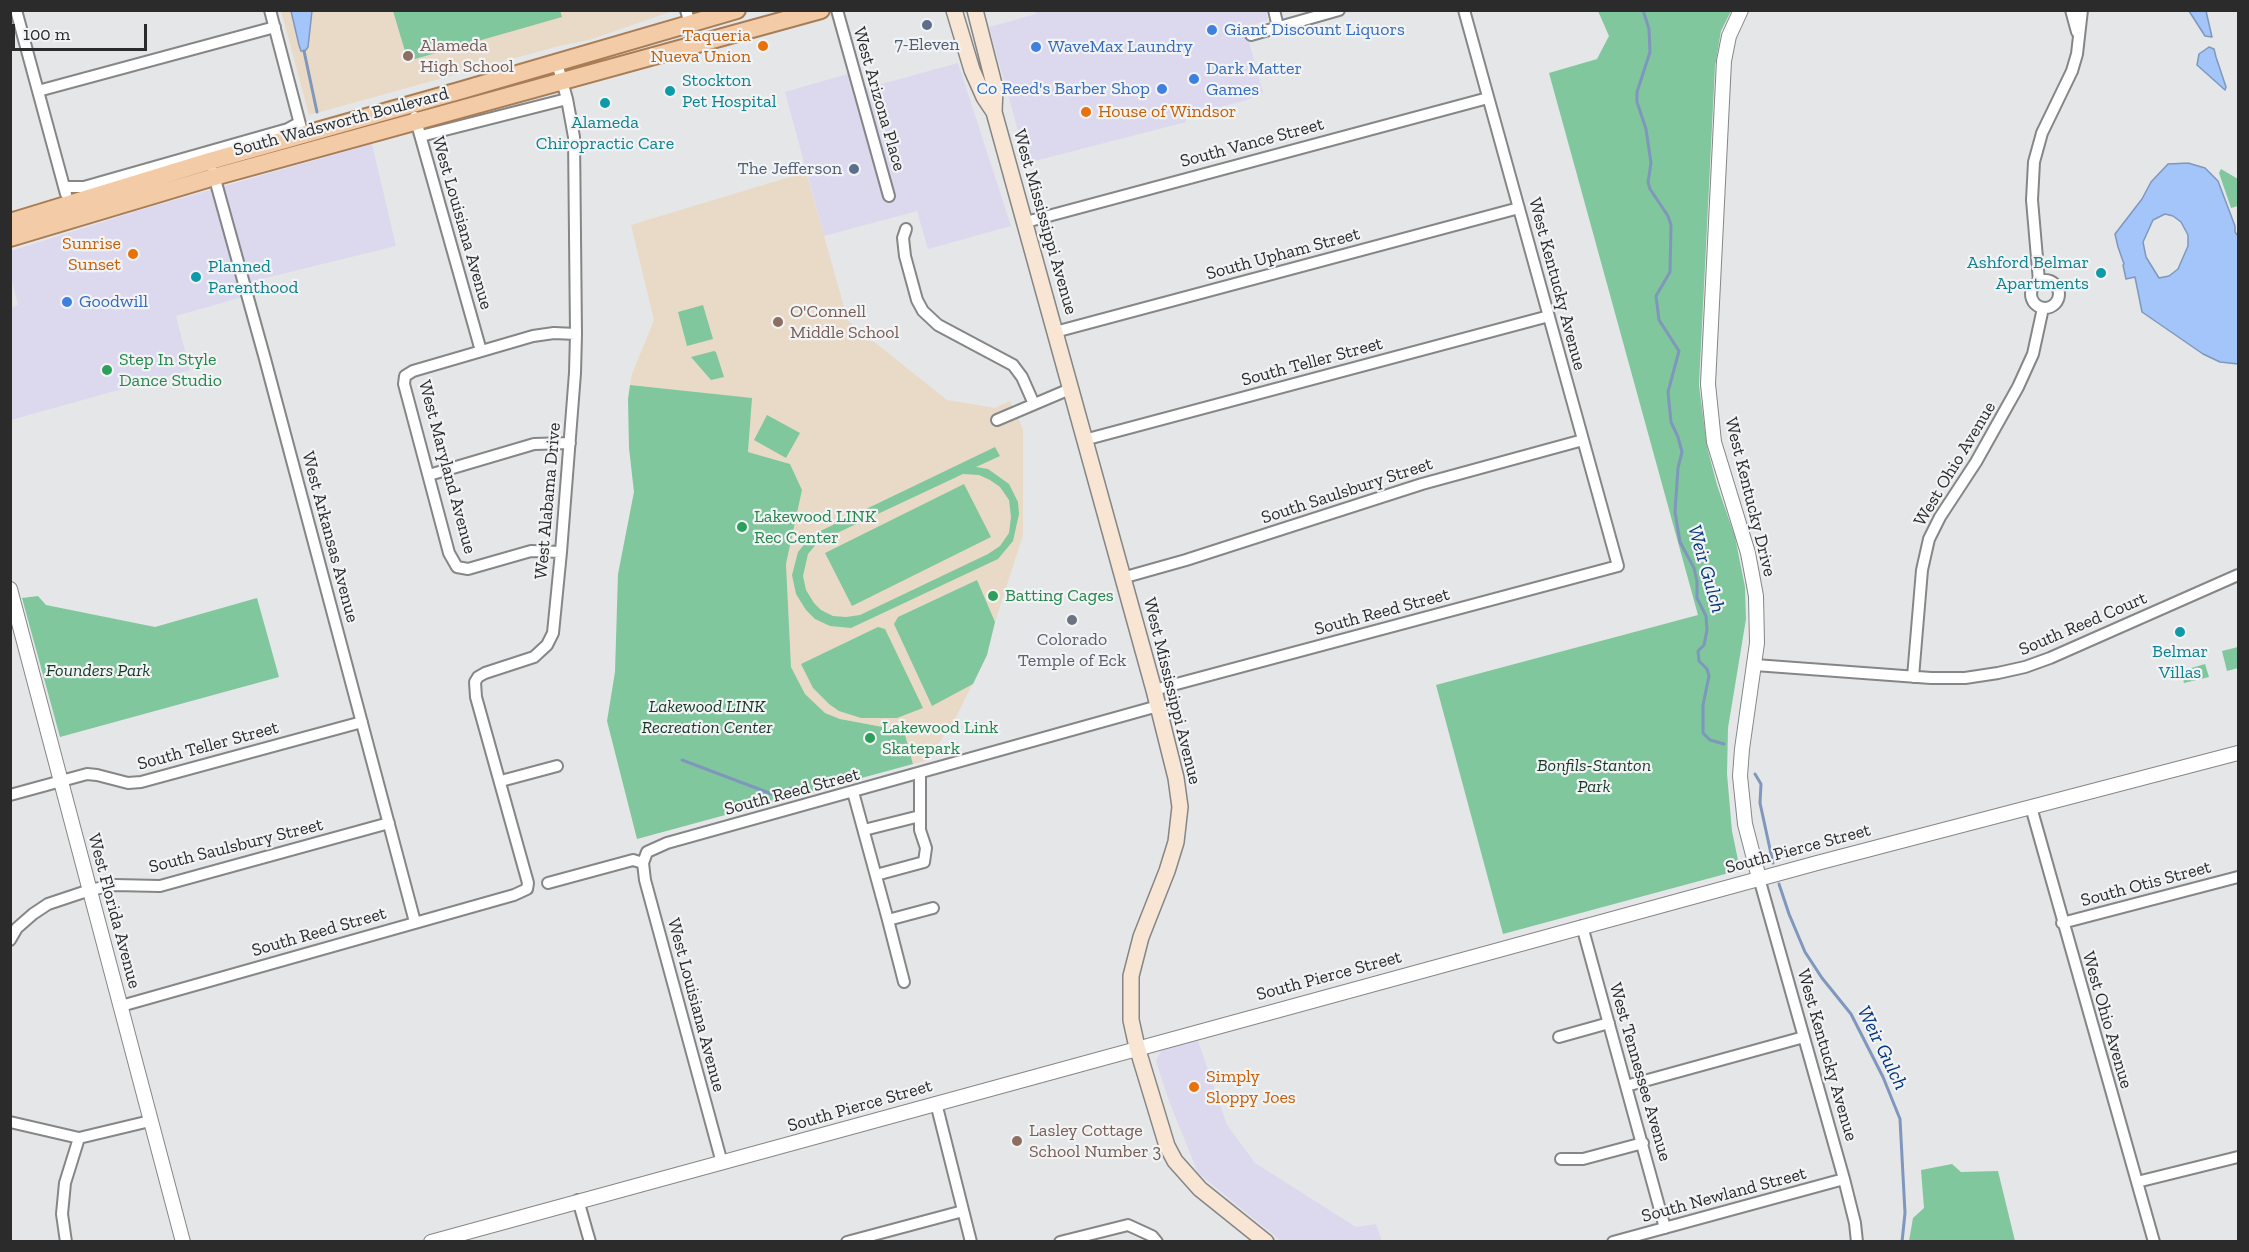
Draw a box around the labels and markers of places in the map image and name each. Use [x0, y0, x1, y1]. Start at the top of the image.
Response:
marker: 7-Eleven [920, 18, 934, 32]
place label: Giant Discount Liquors [1224, 19, 1405, 41]
marker: Giant Discount Liquors [1205, 23, 1219, 37]
place label: Taqueria Nueva Union [651, 25, 751, 68]
place label: 7-Eleven [894, 34, 960, 56]
place label: Alameda High School [420, 35, 514, 78]
place label: WaveMax Laundry [1048, 36, 1193, 58]
marker: Taqueria Nueva Union [756, 39, 770, 53]
marker: WaveMax Laundry [1029, 40, 1043, 54]
marker: Alameda High School [401, 49, 415, 63]
place label: Dark Matter Games [1206, 58, 1302, 100]
place label: Stockton Pet Hospital [682, 70, 777, 112]
marker: Dark Matter Games [1187, 72, 1201, 86]
place label: Co Reed's Barber Shop [976, 78, 1150, 100]
marker: Co Reed's Barber Shop [1155, 82, 1169, 96]
marker: Stockton Pet Hospital [663, 84, 677, 98]
marker: Alameda Chiropractic Care [598, 96, 612, 110]
place label: House of Windsor [1098, 101, 1236, 123]
marker: House of Windsor [1079, 105, 1093, 119]
place label: Alameda Chiropractic Care [536, 112, 674, 154]
place label: The Jefferson [738, 158, 842, 180]
marker: The Jefferson [847, 162, 861, 176]
place label: Sunrise Sunset [62, 233, 121, 276]
marker: Sunrise Sunset [126, 247, 140, 261]
place label: Ashford Belmar Apartments [1967, 252, 2089, 294]
place label: Planned Parenthood [208, 256, 298, 298]
marker: Ashford Belmar Apartments [2094, 266, 2108, 280]
marker: Planned Parenthood [189, 270, 203, 284]
place label: Goodwill [79, 291, 148, 313]
marker: Goodwill [60, 295, 74, 309]
place label: O'Connell Middle School [790, 301, 899, 344]
marker: O'Connell Middle School [771, 315, 785, 329]
place label: Step In Style Dance Studio [119, 349, 222, 392]
marker: Step In Style Dance Studio [100, 363, 114, 377]
place label: Lakewood LINK Rec Center [754, 506, 876, 548]
marker: Lakewood LINK Rec Center [735, 520, 749, 534]
place label: Batting Cages [1005, 585, 1114, 607]
marker: Batting Cages [986, 589, 1000, 603]
marker: Colorado Temple of Eck [1065, 613, 1079, 627]
marker: Belmar Villas [2173, 625, 2187, 639]
place label: Colorado Temple of Eck [1018, 629, 1126, 672]
place label: Belmar Villas [2152, 641, 2208, 684]
place label: Lakewood Link Skatepark [882, 717, 998, 760]
marker: Lakewood Link Skatepark [863, 731, 877, 745]
place label: Simply Sloppy Joes [1206, 1066, 1296, 1108]
marker: Simply Sloppy Joes [1187, 1080, 1201, 1094]
place label: Lasley Cottage School Number 3 [1029, 1120, 1161, 1162]
marker: Lasley Cottage School Number 3 [1010, 1134, 1024, 1148]

